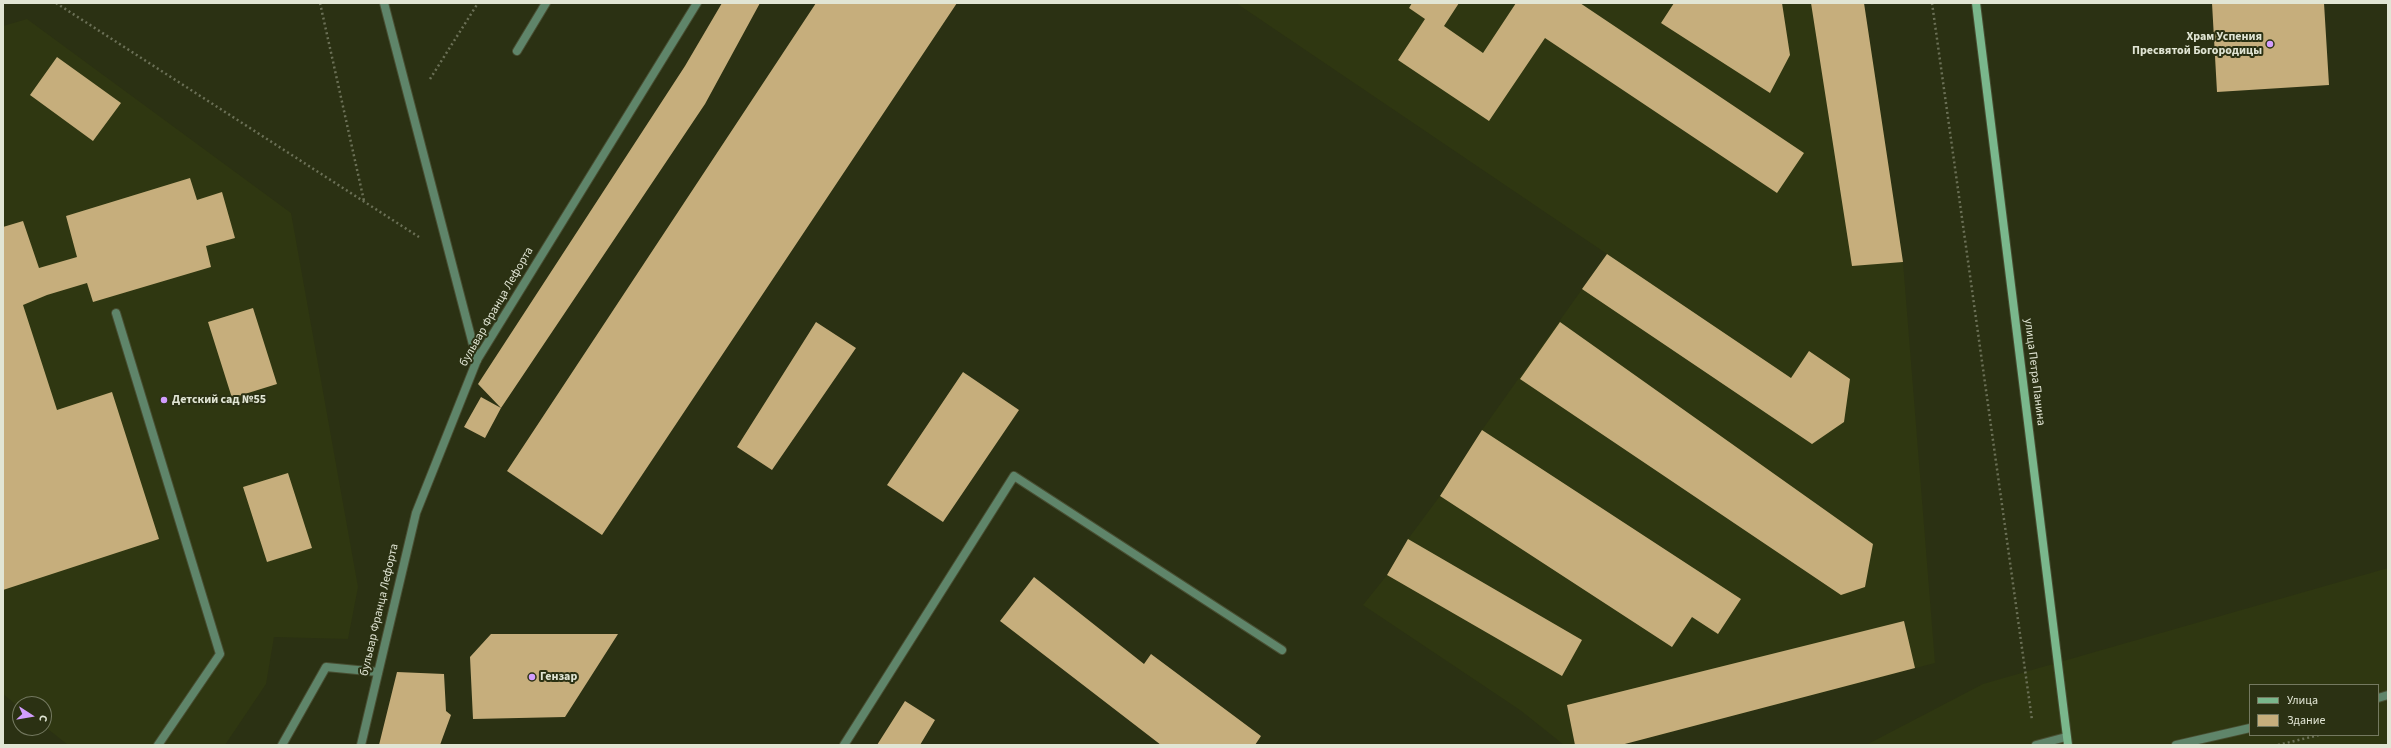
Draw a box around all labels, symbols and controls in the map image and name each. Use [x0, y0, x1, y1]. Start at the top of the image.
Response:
place label: Храм Успения Пресвятой Богородицы [2132, 30, 2262, 58]
marker: Храм Успения Пресвятой Богородицы [2265, 39, 2275, 49]
street label: бульвар Франца Лефорта [457, 245, 537, 369]
street label: улица Петра Панина [2020, 318, 2048, 426]
place label: Детский сад №55 [172, 393, 266, 407]
marker: Детский сад №55 [159, 395, 169, 405]
street label: бульвар Франца Лефорта [358, 542, 402, 678]
place label: Гензар [540, 670, 577, 684]
marker: Гензар [527, 672, 537, 682]
legend [2249, 684, 2379, 736]
text: Улица [2287, 692, 2318, 709]
north arrow [12, 696, 52, 736]
text: Здание [2287, 712, 2326, 729]
text: С [35, 714, 51, 723]

